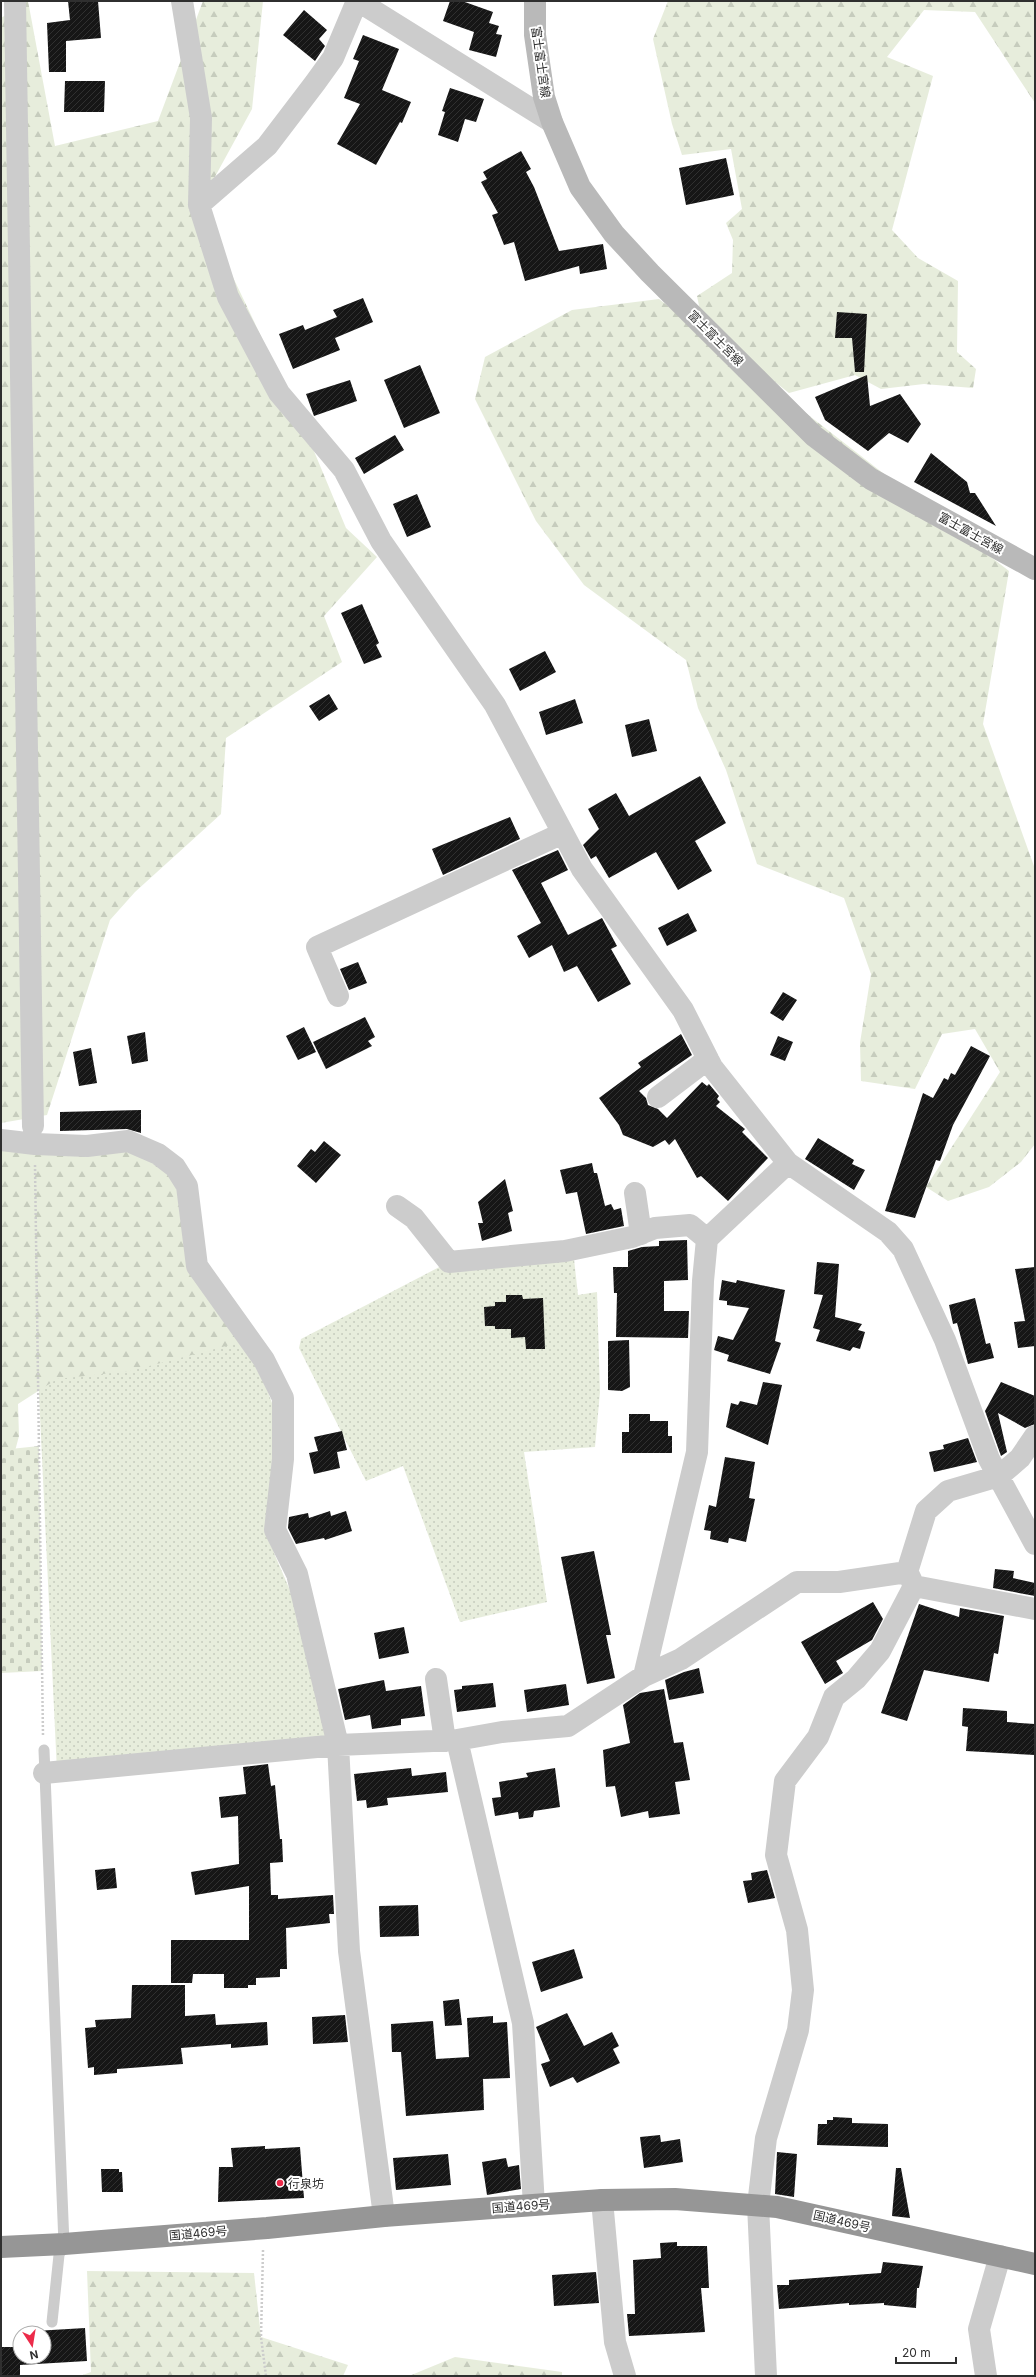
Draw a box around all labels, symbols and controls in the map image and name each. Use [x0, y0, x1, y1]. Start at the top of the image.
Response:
street label: 富士富士宮線 [529, 25, 553, 99]
street label: 富士富士宮線 [685, 307, 747, 369]
street label: 富士富士宮線 [936, 509, 1006, 557]
place label: 行泉坊 [288, 2176, 324, 2191]
marker: 行泉坊 [275, 2178, 285, 2188]
street label: 国道469号 [491, 2196, 551, 2216]
street label: 国道469号 [812, 2207, 872, 2235]
street label: 国道469号 [168, 2223, 228, 2243]
north arrow [12, 2325, 52, 2365]
scale bar [896, 2339, 956, 2365]
text: 20 m [902, 2345, 931, 2360]
text: N [29, 2347, 40, 2363]

